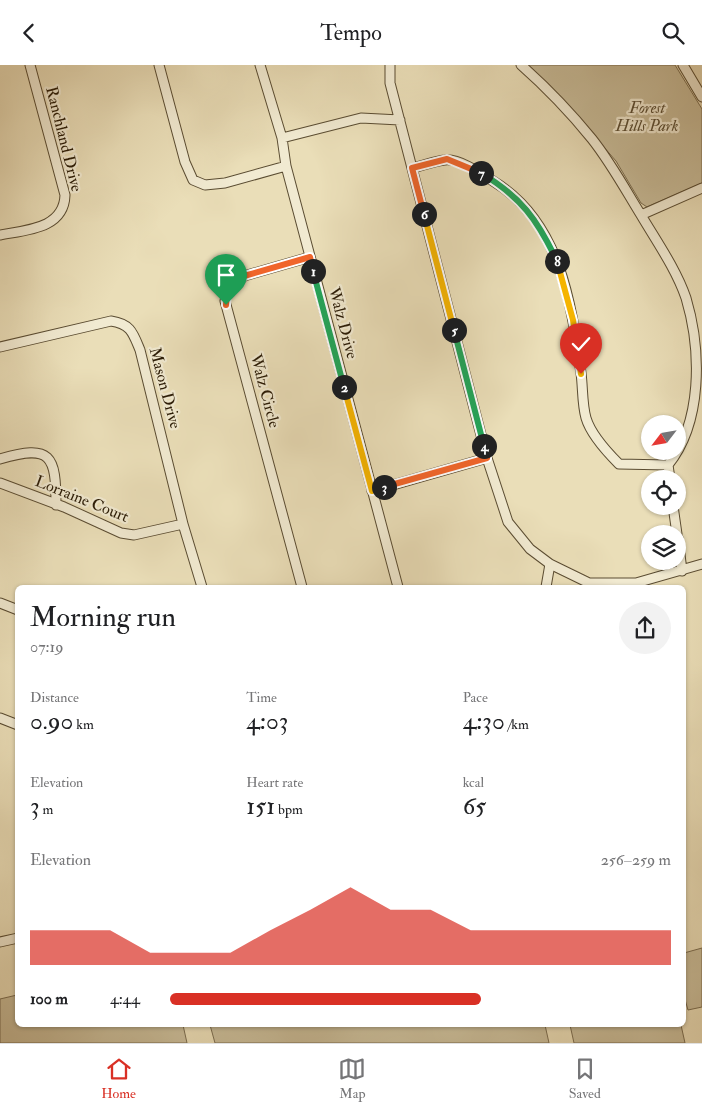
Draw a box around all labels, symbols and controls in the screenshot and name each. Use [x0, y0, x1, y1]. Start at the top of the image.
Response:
icon: back [15, 19, 43, 47]
text: Tempo [320, 19, 382, 47]
icon: search [659, 19, 687, 47]
street label: Ranchland Drive [41, 84, 87, 194]
park label: Forest Hills Park [615, 98, 679, 136]
pin: 7 [468, 161, 494, 185]
text: 7 [478, 165, 485, 182]
pin: 6 [412, 201, 436, 227]
text: 6 [421, 206, 428, 223]
pin: 8 [544, 249, 570, 273]
text: 8 [554, 253, 561, 270]
pin [205, 254, 247, 305]
pin: 1 [300, 259, 326, 283]
icon: arrive [212, 261, 240, 289]
text: 1 [311, 263, 316, 280]
street label: Walz Drive [324, 284, 362, 361]
pin: 5 [442, 317, 466, 343]
text: 5 [451, 322, 458, 339]
pin [560, 323, 602, 374]
icon: check [567, 330, 595, 358]
street label: Mason Drive [145, 345, 186, 431]
street label: Walz Circle [245, 351, 285, 430]
pin: 2 [332, 375, 356, 399]
text: 2 [341, 379, 348, 396]
north arrow [641, 415, 686, 460]
map controls [641, 415, 686, 570]
pin: 4 [472, 433, 496, 459]
text: 4 [481, 438, 488, 455]
button: locate [641, 470, 686, 515]
street label: Lorraine Court [32, 471, 132, 527]
pin: 3 [372, 475, 396, 499]
text: 3 [382, 479, 387, 496]
button: layers [641, 525, 686, 570]
text: Morning run [30, 600, 176, 635]
button: share [619, 602, 671, 654]
text: 07:19 [30, 637, 63, 657]
text: Distance [30, 689, 79, 706]
text: Time [246, 689, 277, 706]
text: Pace [463, 689, 488, 706]
text: 0.90 [30, 706, 73, 737]
text: 4:03 [246, 706, 288, 737]
text: 4:30 [463, 706, 505, 737]
text: km [73, 716, 94, 733]
text: /km [505, 716, 529, 733]
text: Elevation [30, 774, 83, 791]
text: Heart rate [246, 774, 303, 791]
text: kcal [463, 774, 484, 791]
text: 3 [30, 791, 40, 822]
text: 151 [246, 791, 275, 822]
text: 65 [463, 791, 486, 822]
text: m [40, 801, 53, 818]
text: bpm [275, 801, 303, 818]
text: Elevation [30, 850, 91, 870]
text: 256–259 m [601, 850, 671, 870]
text: 100 m [30, 989, 68, 1009]
text: 4:44 [110, 989, 140, 1009]
tab: Home [101, 1055, 136, 1102]
tab: Map [338, 1055, 366, 1102]
tab: Saved [569, 1055, 601, 1102]

